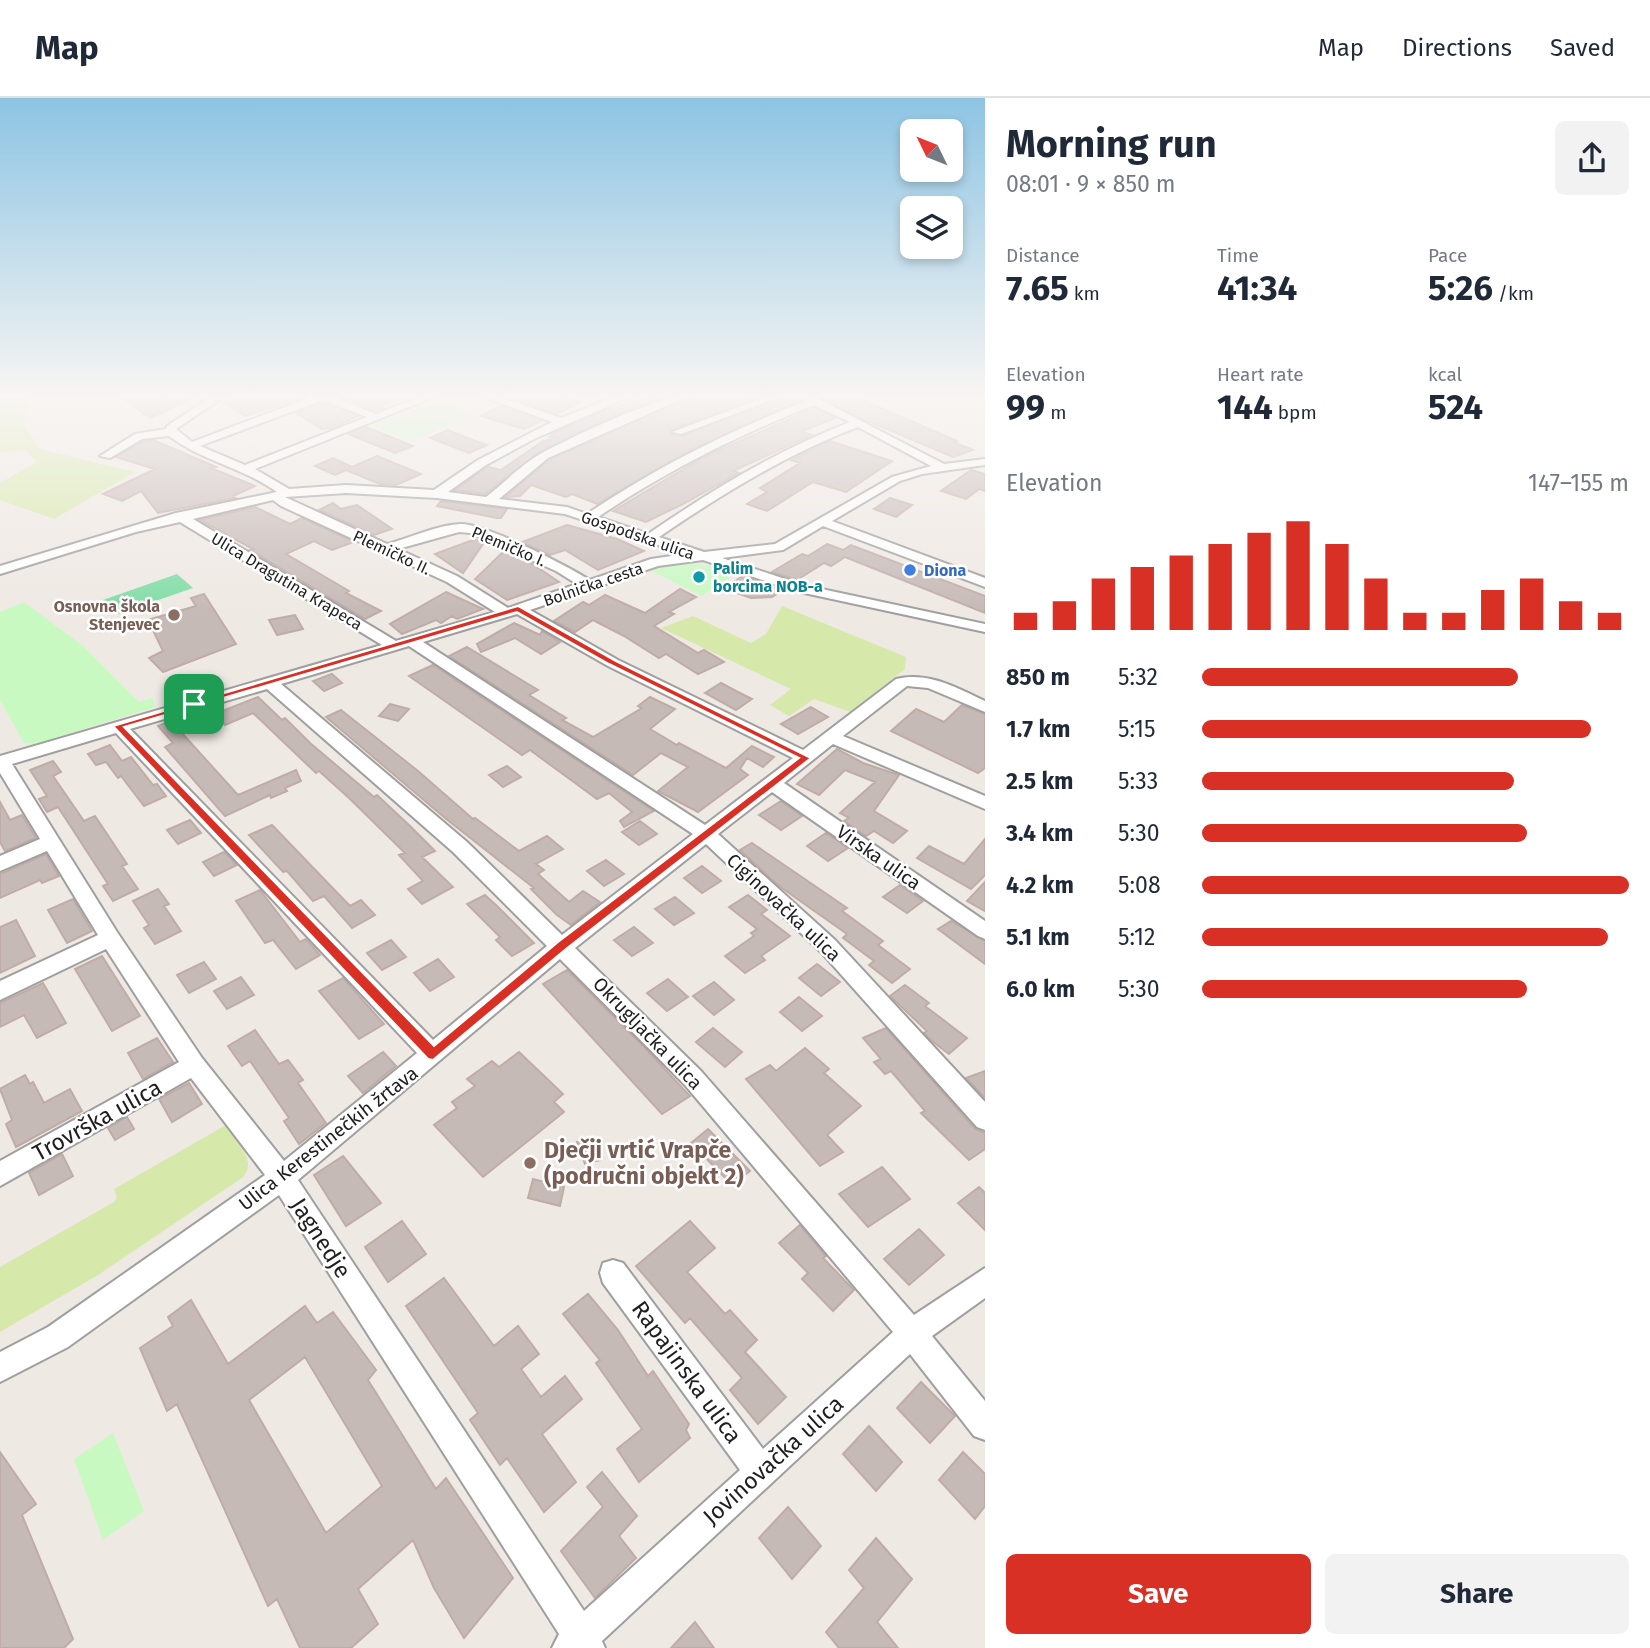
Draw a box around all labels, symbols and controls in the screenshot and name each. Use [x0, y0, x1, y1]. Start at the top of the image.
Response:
text: Map [35, 28, 99, 68]
text: Map [1318, 34, 1364, 62]
text: Directions [1402, 34, 1512, 62]
text: Saved [1550, 34, 1615, 62]
north arrow [900, 119, 962, 182]
map controls [900, 119, 963, 259]
text: Morning run [1006, 121, 1217, 167]
button: share [1555, 121, 1629, 195]
text: 08:01 · 9 × 850 m [1006, 170, 1176, 198]
button: layers [900, 196, 963, 259]
text: Distance [1006, 244, 1080, 267]
text: Time [1217, 244, 1259, 267]
text: Pace [1428, 244, 1467, 267]
text: 7.65 [1006, 267, 1069, 309]
text: 41:34 [1217, 267, 1297, 309]
text: 5:26 [1428, 267, 1493, 309]
text: km [1069, 282, 1100, 305]
text: /km [1493, 282, 1534, 305]
text: Elevation [1006, 363, 1086, 386]
text: Heart rate [1217, 363, 1304, 386]
text: kcal [1428, 363, 1462, 386]
text: 99 [1006, 386, 1045, 428]
text: 144 [1217, 386, 1273, 428]
text: 524 [1428, 386, 1483, 428]
text: m [1045, 401, 1067, 424]
text: bpm [1273, 401, 1317, 424]
text: Elevation [1006, 469, 1102, 497]
text: 147–155 m [1528, 469, 1629, 497]
street label: Gospodska ulica [579, 507, 697, 564]
street label: Plemičko I. [469, 522, 549, 571]
street label: Plemičko II. [350, 526, 434, 579]
street label: Ulica Dragutina Krapeca [208, 529, 366, 634]
street label: Bolnička cesta [541, 559, 645, 610]
place label: Palim borcima NOB-a [713, 559, 823, 596]
place label: Diona [924, 561, 967, 580]
marker: Diona [902, 562, 918, 578]
marker: Palim borcima NOB-a [691, 569, 707, 585]
place label: Osnovna škola Stenjevec [54, 597, 160, 634]
marker: Osnovna škola Stenjevec [166, 607, 182, 623]
text: 850 m [1006, 663, 1070, 691]
text: 5:32 [1118, 663, 1158, 691]
pin [164, 674, 224, 734]
icon: arrive [175, 685, 213, 723]
text: 1.7 km [1006, 715, 1071, 743]
text: 5:15 [1118, 715, 1156, 743]
text: 2.5 km [1006, 767, 1074, 795]
text: 5:33 [1118, 767, 1158, 795]
text: 3.4 km [1006, 819, 1074, 847]
text: 5:30 [1118, 819, 1160, 847]
street label: Virska ulica [832, 820, 925, 895]
street label: Ciginovačka ulica [722, 849, 846, 966]
text: 4.2 km [1006, 871, 1074, 899]
text: 5:08 [1118, 871, 1161, 899]
text: 5.1 km [1006, 923, 1070, 951]
text: 5:12 [1118, 923, 1155, 951]
street label: Okrugljačka ulica [588, 972, 707, 1094]
text: 6.0 km [1006, 975, 1075, 1003]
text: 5:30 [1118, 975, 1160, 1003]
street label: Ulica Kerestinečkih žrtava [234, 1061, 422, 1215]
street label: Trovrška ulica [28, 1073, 166, 1167]
place label: Dječji vrtić Vrapče (područni objekt 2) [544, 1136, 744, 1190]
marker: Dječji vrtić Vrapče (područni objekt 2) [522, 1155, 538, 1171]
street label: Jagnedje [285, 1193, 357, 1283]
street label: Rapajinska ulica [626, 1295, 748, 1449]
street label: Jovinovačka ulica [697, 1390, 849, 1530]
button: Save [1006, 1554, 1311, 1634]
button: Share [1325, 1554, 1629, 1634]

